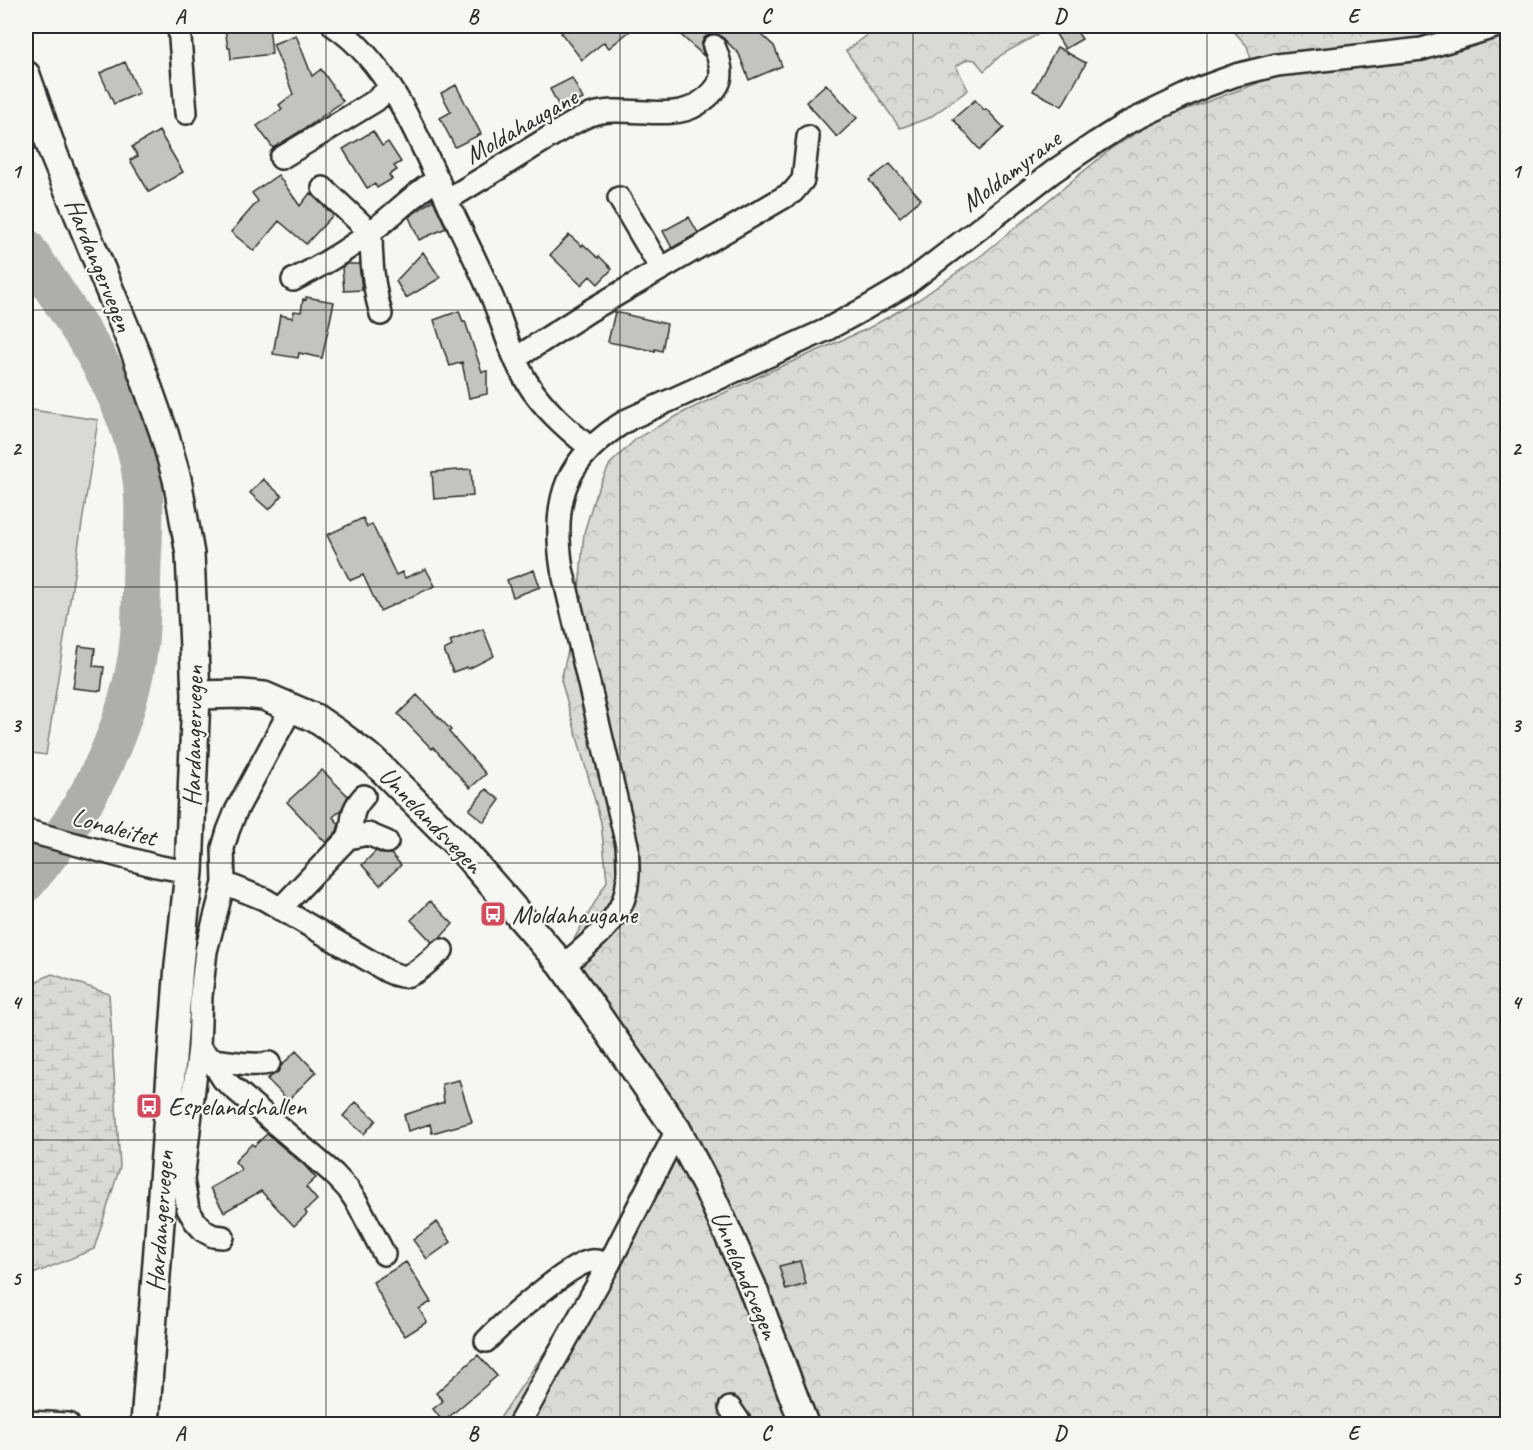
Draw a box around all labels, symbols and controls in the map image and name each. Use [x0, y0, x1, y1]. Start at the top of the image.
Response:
text: A [175, 4, 187, 29]
text: B [468, 4, 480, 29]
text: C [761, 4, 773, 29]
text: D [1054, 4, 1068, 29]
text: E [1348, 4, 1362, 29]
street label: Moldahaugane [459, 80, 585, 171]
street label: Moldamyrane [955, 121, 1069, 219]
text: 1 [12, 159, 23, 184]
text: 1 [1512, 159, 1523, 184]
street label: Hardangervegen [57, 193, 141, 337]
text: 2 [12, 436, 23, 461]
text: 2 [1512, 436, 1523, 461]
street label: Hardangervegen [175, 665, 211, 807]
text: 3 [12, 713, 23, 738]
text: 3 [1512, 713, 1523, 738]
street label: Unnelandsvegen [372, 759, 491, 881]
street label: Lonaleitet [68, 800, 162, 855]
place label: Moldahaugane [512, 898, 638, 931]
bus stop icon: Moldahaugane [478, 899, 508, 929]
text: 4 [12, 990, 24, 1015]
text: 4 [1512, 990, 1524, 1015]
place label: Espelandshallen [168, 1090, 307, 1123]
bus stop icon: Espelandshallen [134, 1091, 164, 1121]
street label: Hardangervegen [139, 1149, 181, 1293]
street label: Unnelandsvegen [703, 1206, 787, 1345]
text: 5 [12, 1266, 23, 1291]
text: 5 [1512, 1266, 1523, 1291]
text: A [175, 1421, 187, 1446]
text: B [468, 1421, 480, 1446]
text: C [761, 1421, 773, 1446]
text: D [1054, 1421, 1068, 1446]
text: E [1348, 1421, 1362, 1446]

